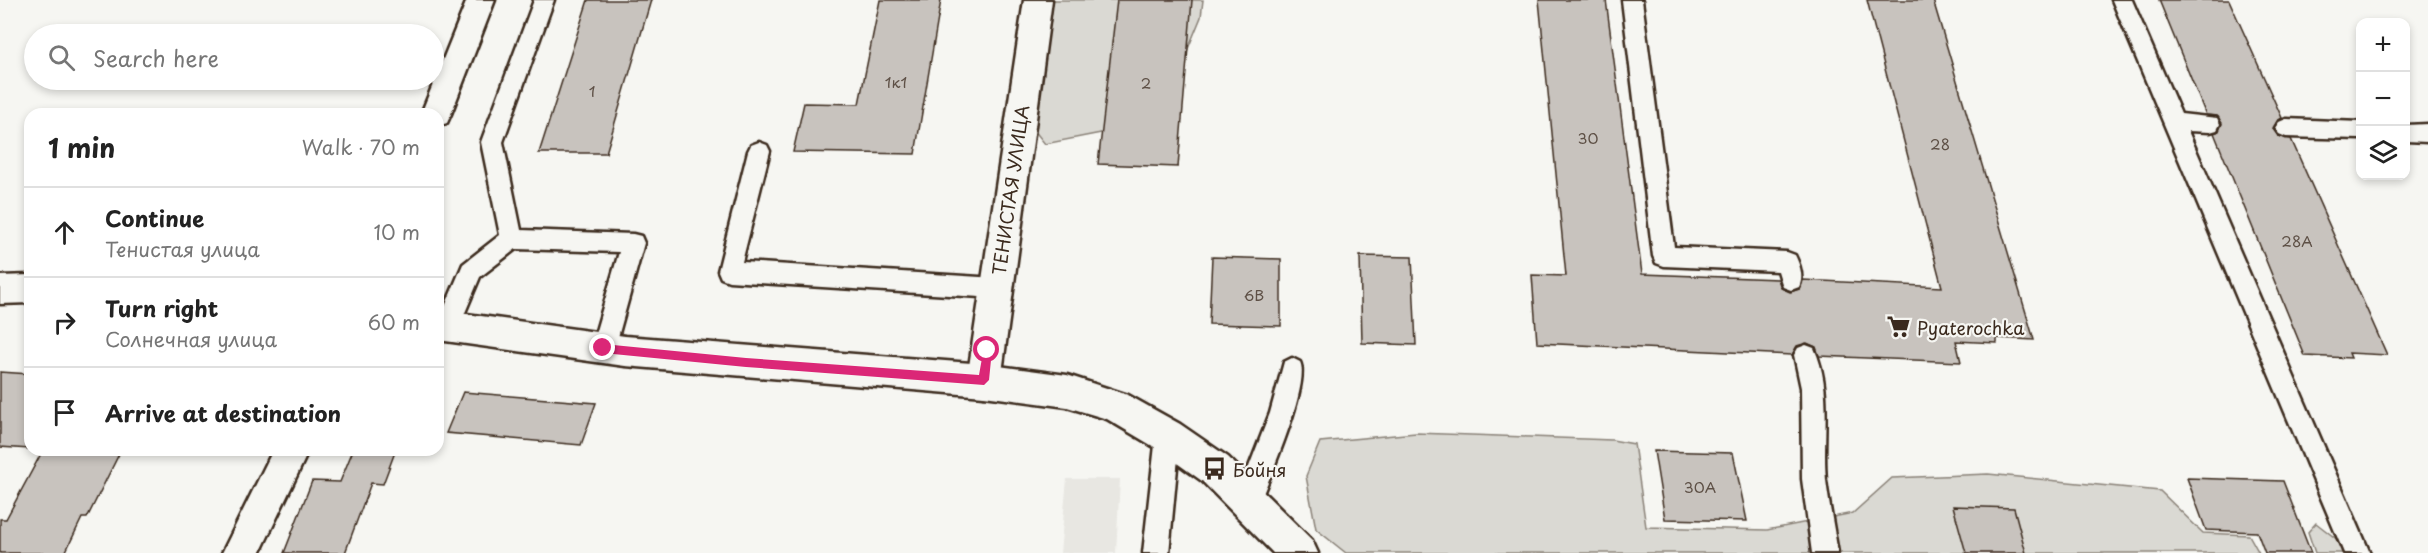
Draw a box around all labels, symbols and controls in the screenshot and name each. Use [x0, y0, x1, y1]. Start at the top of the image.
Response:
map controls [2356, 18, 2410, 180]
button: + [2356, 18, 2410, 72]
search box [24, 24, 444, 90]
icon: search [45, 41, 78, 74]
text: Search here [93, 41, 219, 74]
house number: 1к1 [885, 70, 907, 93]
house number: 2 [1141, 71, 1151, 94]
button: − [2356, 72, 2410, 126]
house number: 1 [589, 79, 595, 102]
street label: ТЕНИСТАЯ УЛИЦА [985, 103, 1035, 277]
house number: 30 [1578, 126, 1598, 149]
button: layers [2356, 126, 2410, 180]
text: 1 min [48, 128, 115, 167]
text: Walk · 70 m [302, 132, 420, 162]
house number: 28 [1930, 132, 1950, 155]
text: Continue [105, 201, 204, 234]
icon: ahead [48, 216, 81, 249]
text: 10 m [373, 217, 420, 247]
house number: 28А [2281, 229, 2313, 252]
text: Тенистая улица [105, 234, 260, 264]
house number: 6В [1244, 283, 1264, 306]
text: Turn right [105, 291, 218, 324]
icon: right [48, 306, 81, 339]
text: 60 m [368, 307, 420, 337]
supermarket icon: Pyaterochka [1886, 314, 1912, 340]
place label: Pyaterochka [1917, 314, 2025, 341]
text: Солнечная улица [105, 324, 277, 354]
route end [589, 334, 615, 360]
route start [973, 336, 999, 362]
icon: arrive [48, 396, 81, 429]
text: Arrive at destination [105, 396, 341, 429]
bus stop icon: Бойня [1202, 456, 1228, 482]
place label: Бойня [1233, 456, 1286, 483]
house number: 30А [1684, 475, 1716, 498]

